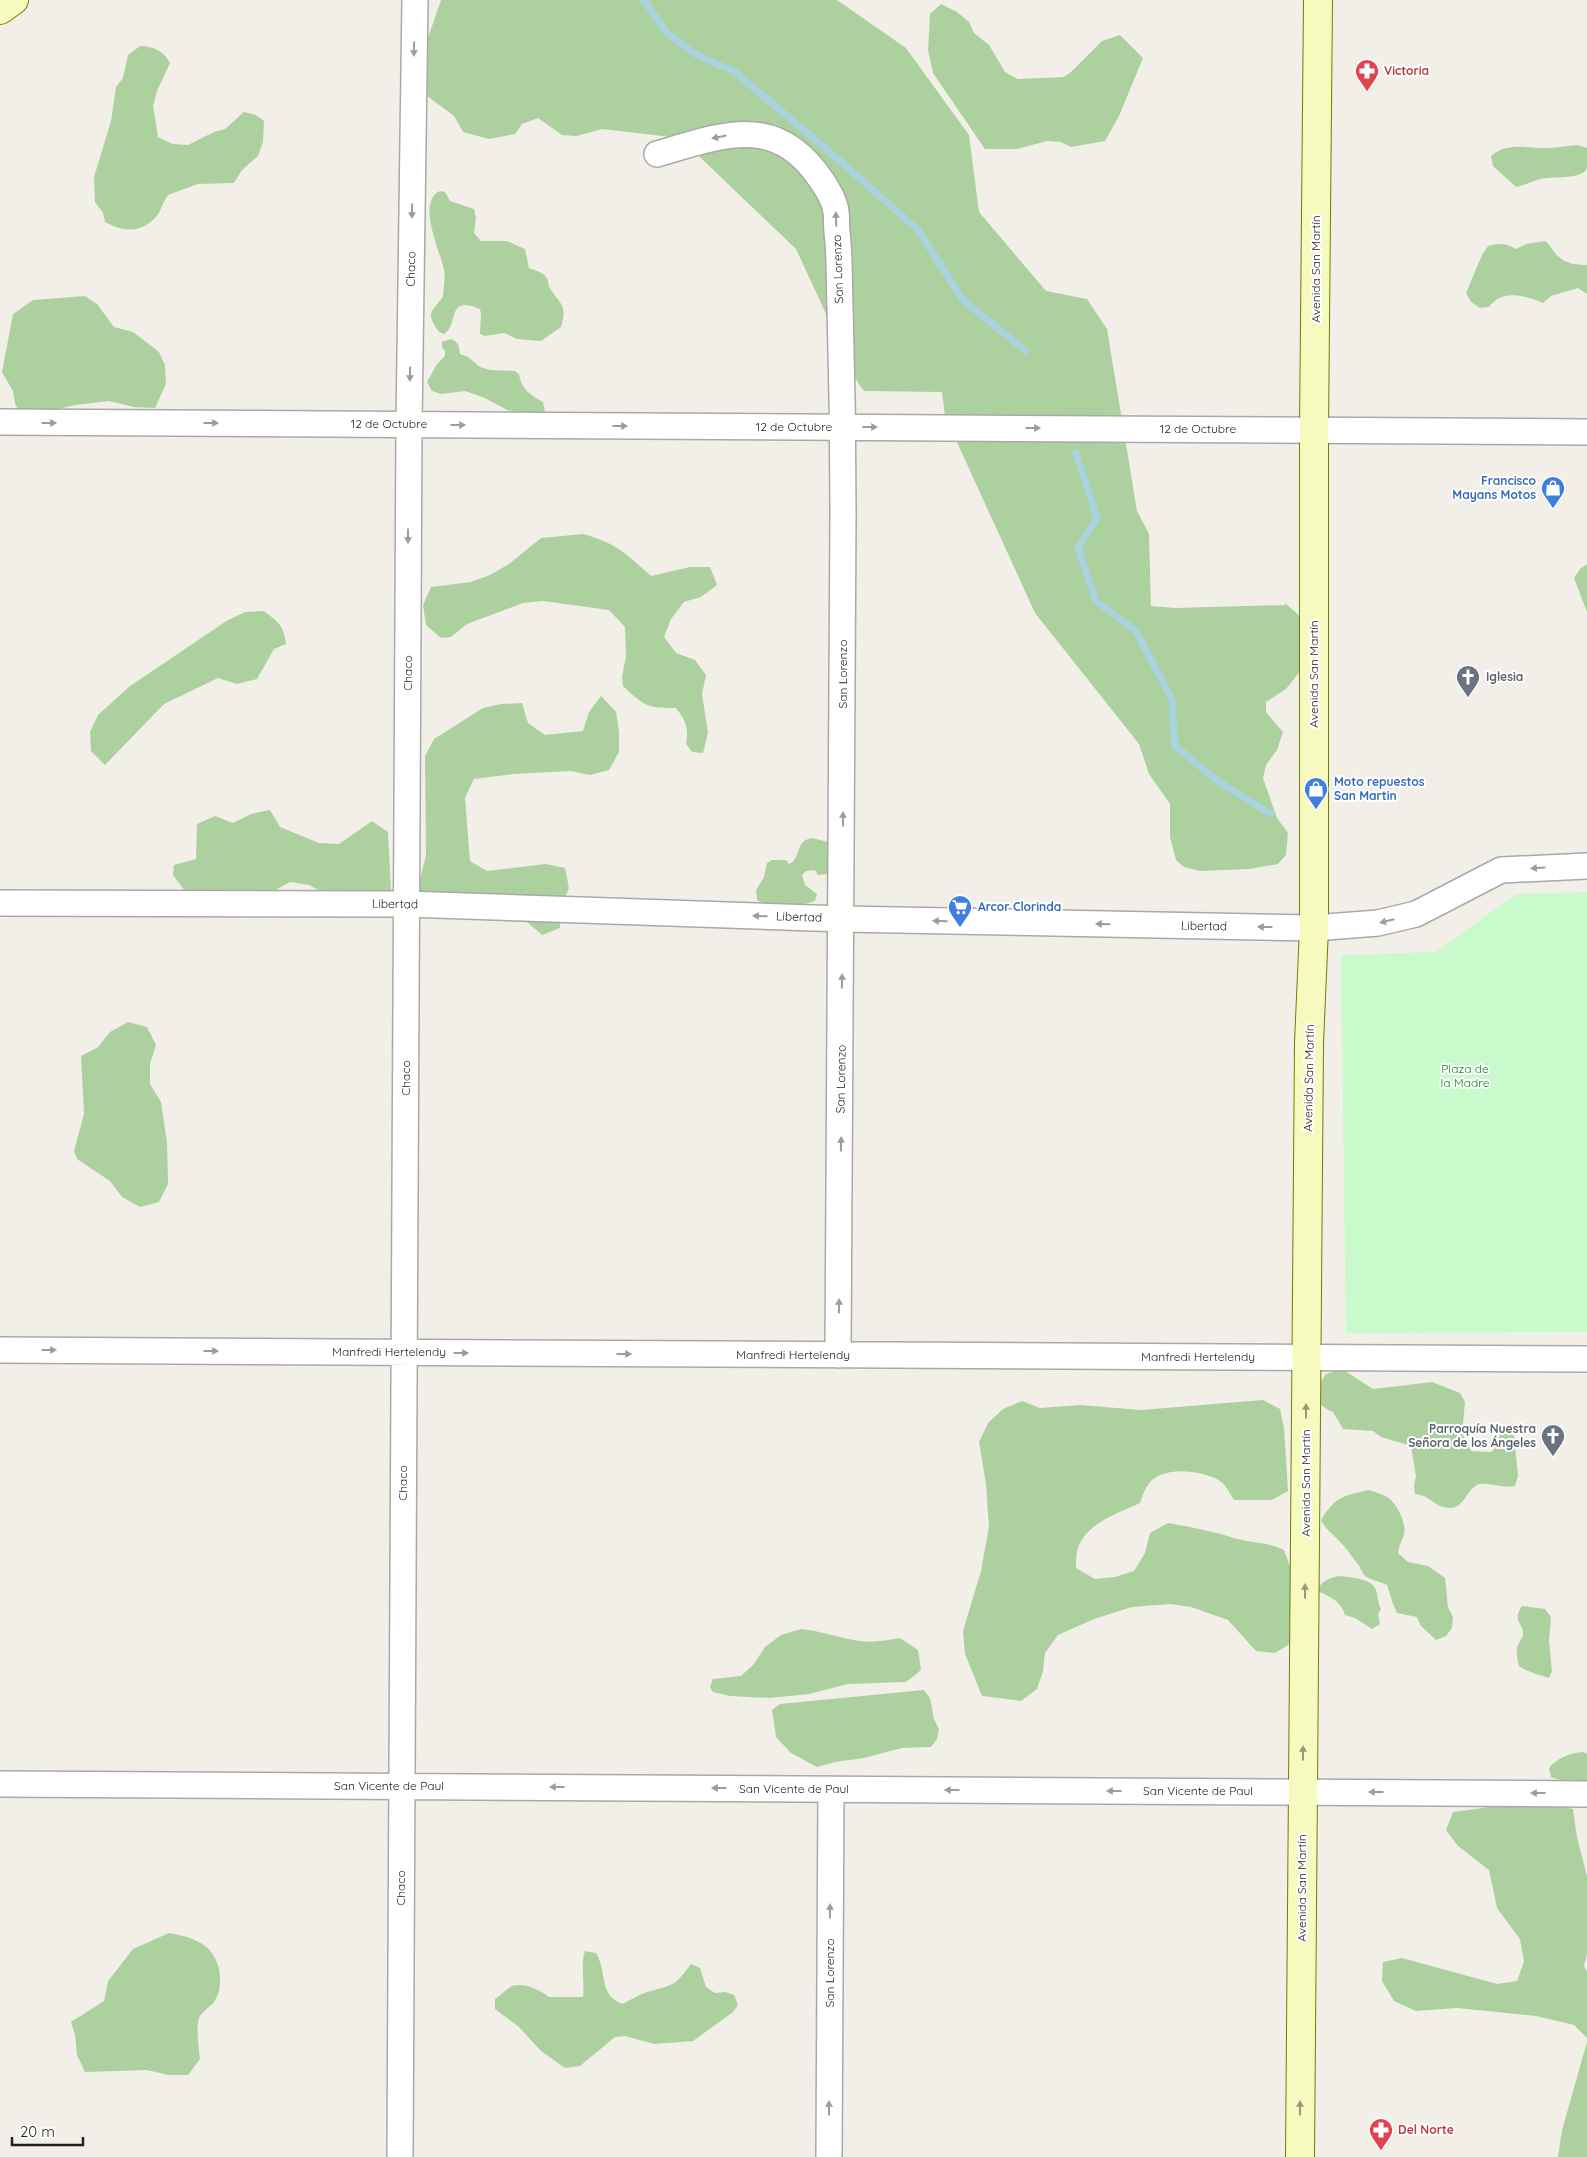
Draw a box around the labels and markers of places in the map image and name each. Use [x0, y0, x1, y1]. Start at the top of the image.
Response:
pharmacy icon: Victoria [1354, 58, 1380, 92]
place label: Victoria [1384, 63, 1429, 78]
place label: Francisco Mayans Motos [1452, 473, 1537, 502]
shop icon: Francisco Mayans Motos [1540, 475, 1566, 509]
church icon: Iglesia [1455, 664, 1481, 698]
place label: Iglesia [1486, 669, 1523, 684]
place label: Moto repuestos San Martin [1334, 774, 1425, 803]
shop icon: Moto repuestos San Martin [1303, 776, 1329, 810]
supermarket icon: Arcor Clorinda [947, 894, 973, 928]
place label: Arcor Clorinda [978, 899, 1061, 914]
place label: Parroquía Nuestra Señora de los Ángeles [1408, 1421, 1536, 1450]
church icon: Parroquía Nuestra Señora de los Ángeles [1540, 1423, 1566, 1457]
pharmacy icon: Del Norte [1368, 2117, 1394, 2151]
place label: Del Norte [1398, 2122, 1454, 2137]

